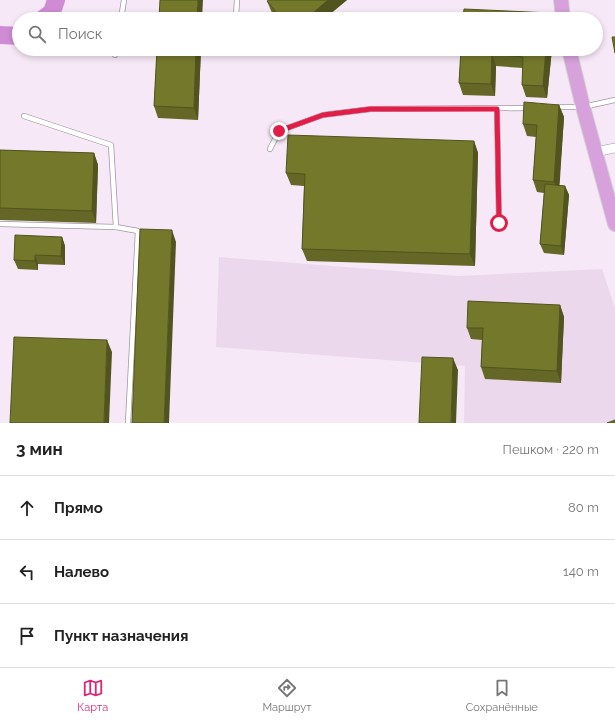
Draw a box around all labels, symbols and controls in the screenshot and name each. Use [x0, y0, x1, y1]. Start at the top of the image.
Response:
search box [12, 12, 603, 56]
icon: search [26, 23, 48, 45]
text: Поиск [58, 25, 103, 43]
route end [270, 122, 288, 140]
route start [490, 214, 508, 232]
text: 3 мин [16, 439, 63, 459]
text: Пешком · 220 m [503, 442, 599, 457]
icon: ahead [16, 497, 38, 519]
text: Прямо [54, 499, 103, 517]
text: 80 m [568, 500, 599, 515]
icon: left [16, 561, 38, 583]
text: Налево [54, 563, 109, 581]
text: 140 m [563, 564, 599, 579]
icon: arrive [16, 625, 38, 647]
text: Пункт назначения [54, 627, 188, 645]
tab: Карта [77, 677, 108, 714]
tab: Маршрут [262, 677, 311, 714]
tab: Сохранённые [466, 677, 538, 714]

